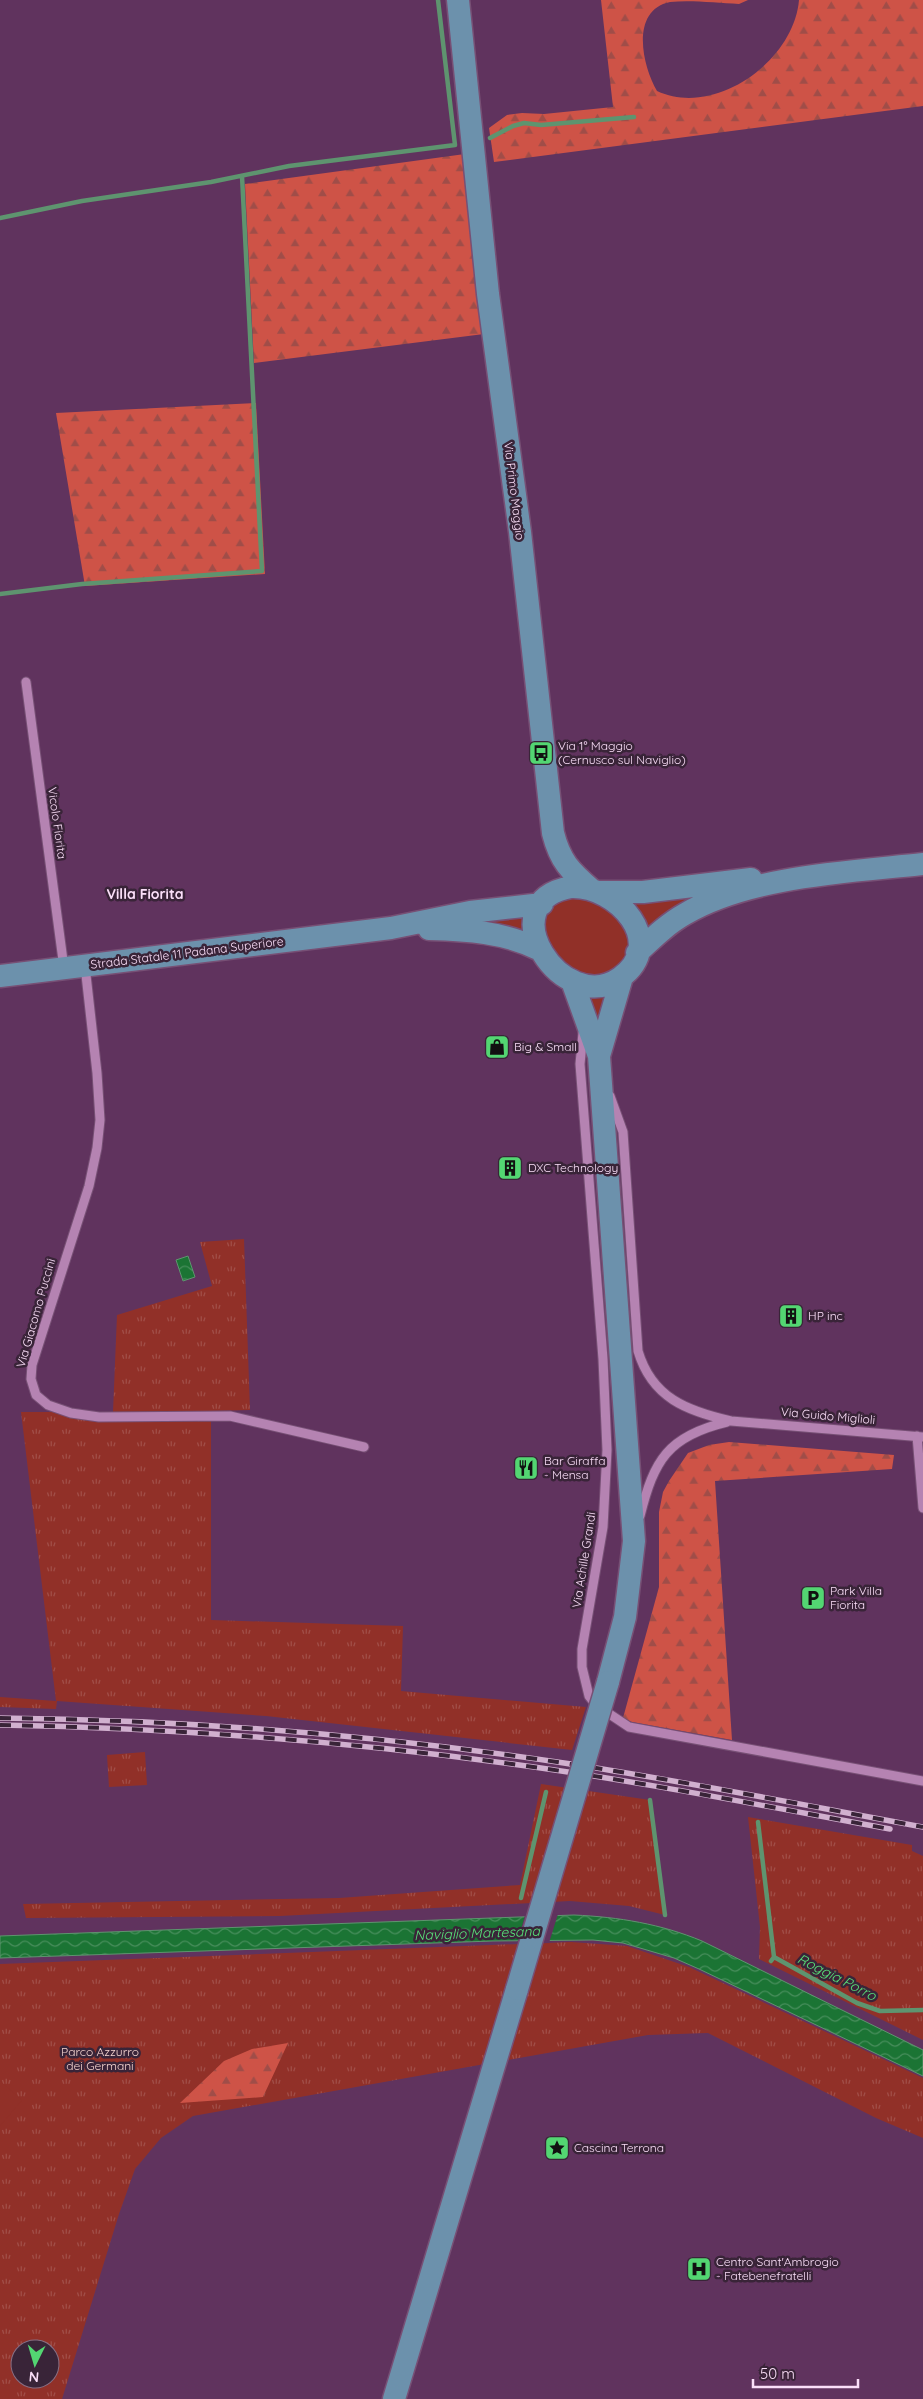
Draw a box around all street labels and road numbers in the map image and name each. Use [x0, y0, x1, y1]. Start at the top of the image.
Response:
street label: Via Primo Maggio [501, 441, 528, 541]
street label: Vicolo Fiorita [45, 786, 70, 860]
street label: Strada Statale 11 Padana Superiore [90, 933, 284, 972]
street label: Via Giacomo Puccini [13, 1257, 58, 1369]
street label: Via Guido Miglioli [780, 1404, 876, 1427]
street label: Via Achille Grandi [569, 1511, 598, 1609]

